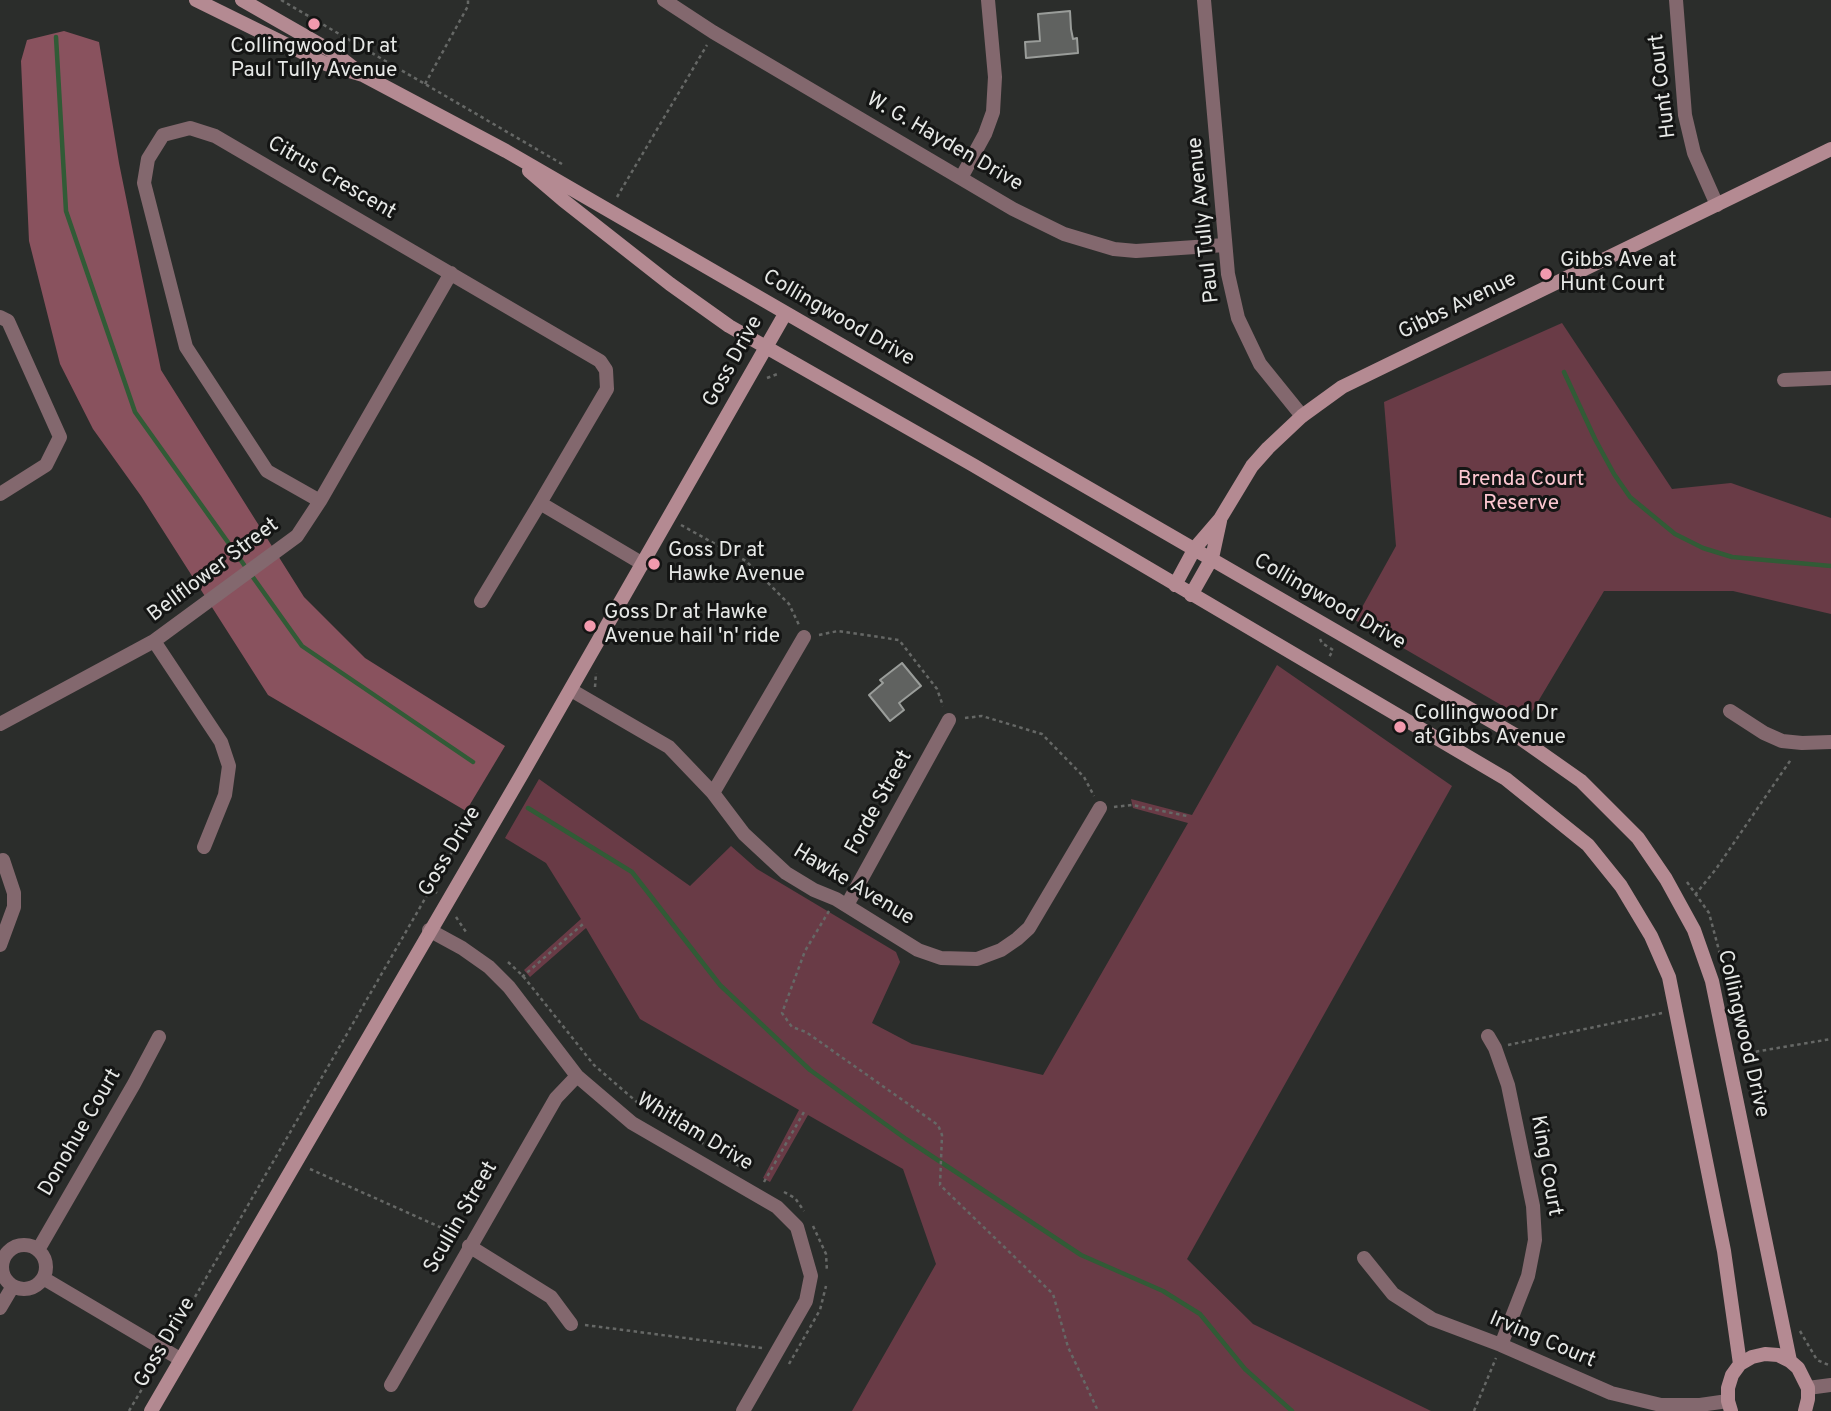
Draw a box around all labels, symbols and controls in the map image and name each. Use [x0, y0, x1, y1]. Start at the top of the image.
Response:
marker: Collingwood Dr at Paul Tully Avenue [306, 16, 322, 32]
street label: Hunt Court [1645, 32, 1683, 140]
place label: Collingwood Dr at Paul Tully Avenue [230, 35, 398, 85]
street label: W. G. Hayden Drive [861, 88, 1027, 198]
street label: Citrus Crescent [262, 132, 400, 226]
street label: Paul Tully Avenue [1184, 136, 1226, 304]
place label: Gibbs Ave at Hunt Court [1560, 249, 1677, 299]
street label: Collingwood Drive [758, 265, 918, 373]
marker: Gibbs Ave at Hunt Court [1538, 266, 1554, 282]
street label: Gibbs Avenue [1395, 268, 1521, 346]
street label: Goss Drive [699, 312, 769, 412]
park label: Brenda Court Reserve [1458, 468, 1584, 518]
street label: Bellflower Street [144, 514, 284, 628]
place label: Goss Dr at Hawke Avenue [668, 539, 805, 589]
street label: Collingwood Drive [1249, 549, 1409, 657]
marker: Goss Dr at Hawke Avenue [646, 556, 662, 572]
place label: Goss Dr at Hawke Avenue hail 'n' ride [604, 601, 780, 651]
marker: Goss Dr at Hawke Avenue hail 'n' ride [582, 618, 598, 634]
place label: Collingwood Dr at Gibbs Avenue [1414, 702, 1566, 752]
marker: Collingwood Dr at Gibbs Avenue [1392, 719, 1408, 735]
street label: Forde Street [841, 747, 919, 859]
street label: Goss Drive [414, 803, 488, 901]
street label: Hawke Avenue [788, 840, 918, 932]
street label: Collingwood Drive [1710, 948, 1774, 1120]
street label: Donohue Court [34, 1065, 128, 1201]
street label: Whitlam Drive [631, 1088, 757, 1178]
street label: King Court [1524, 1114, 1566, 1218]
street label: Scullin Street [420, 1157, 504, 1279]
street label: Goss Drive [130, 1293, 202, 1393]
street label: Irving Court [1485, 1307, 1599, 1375]

